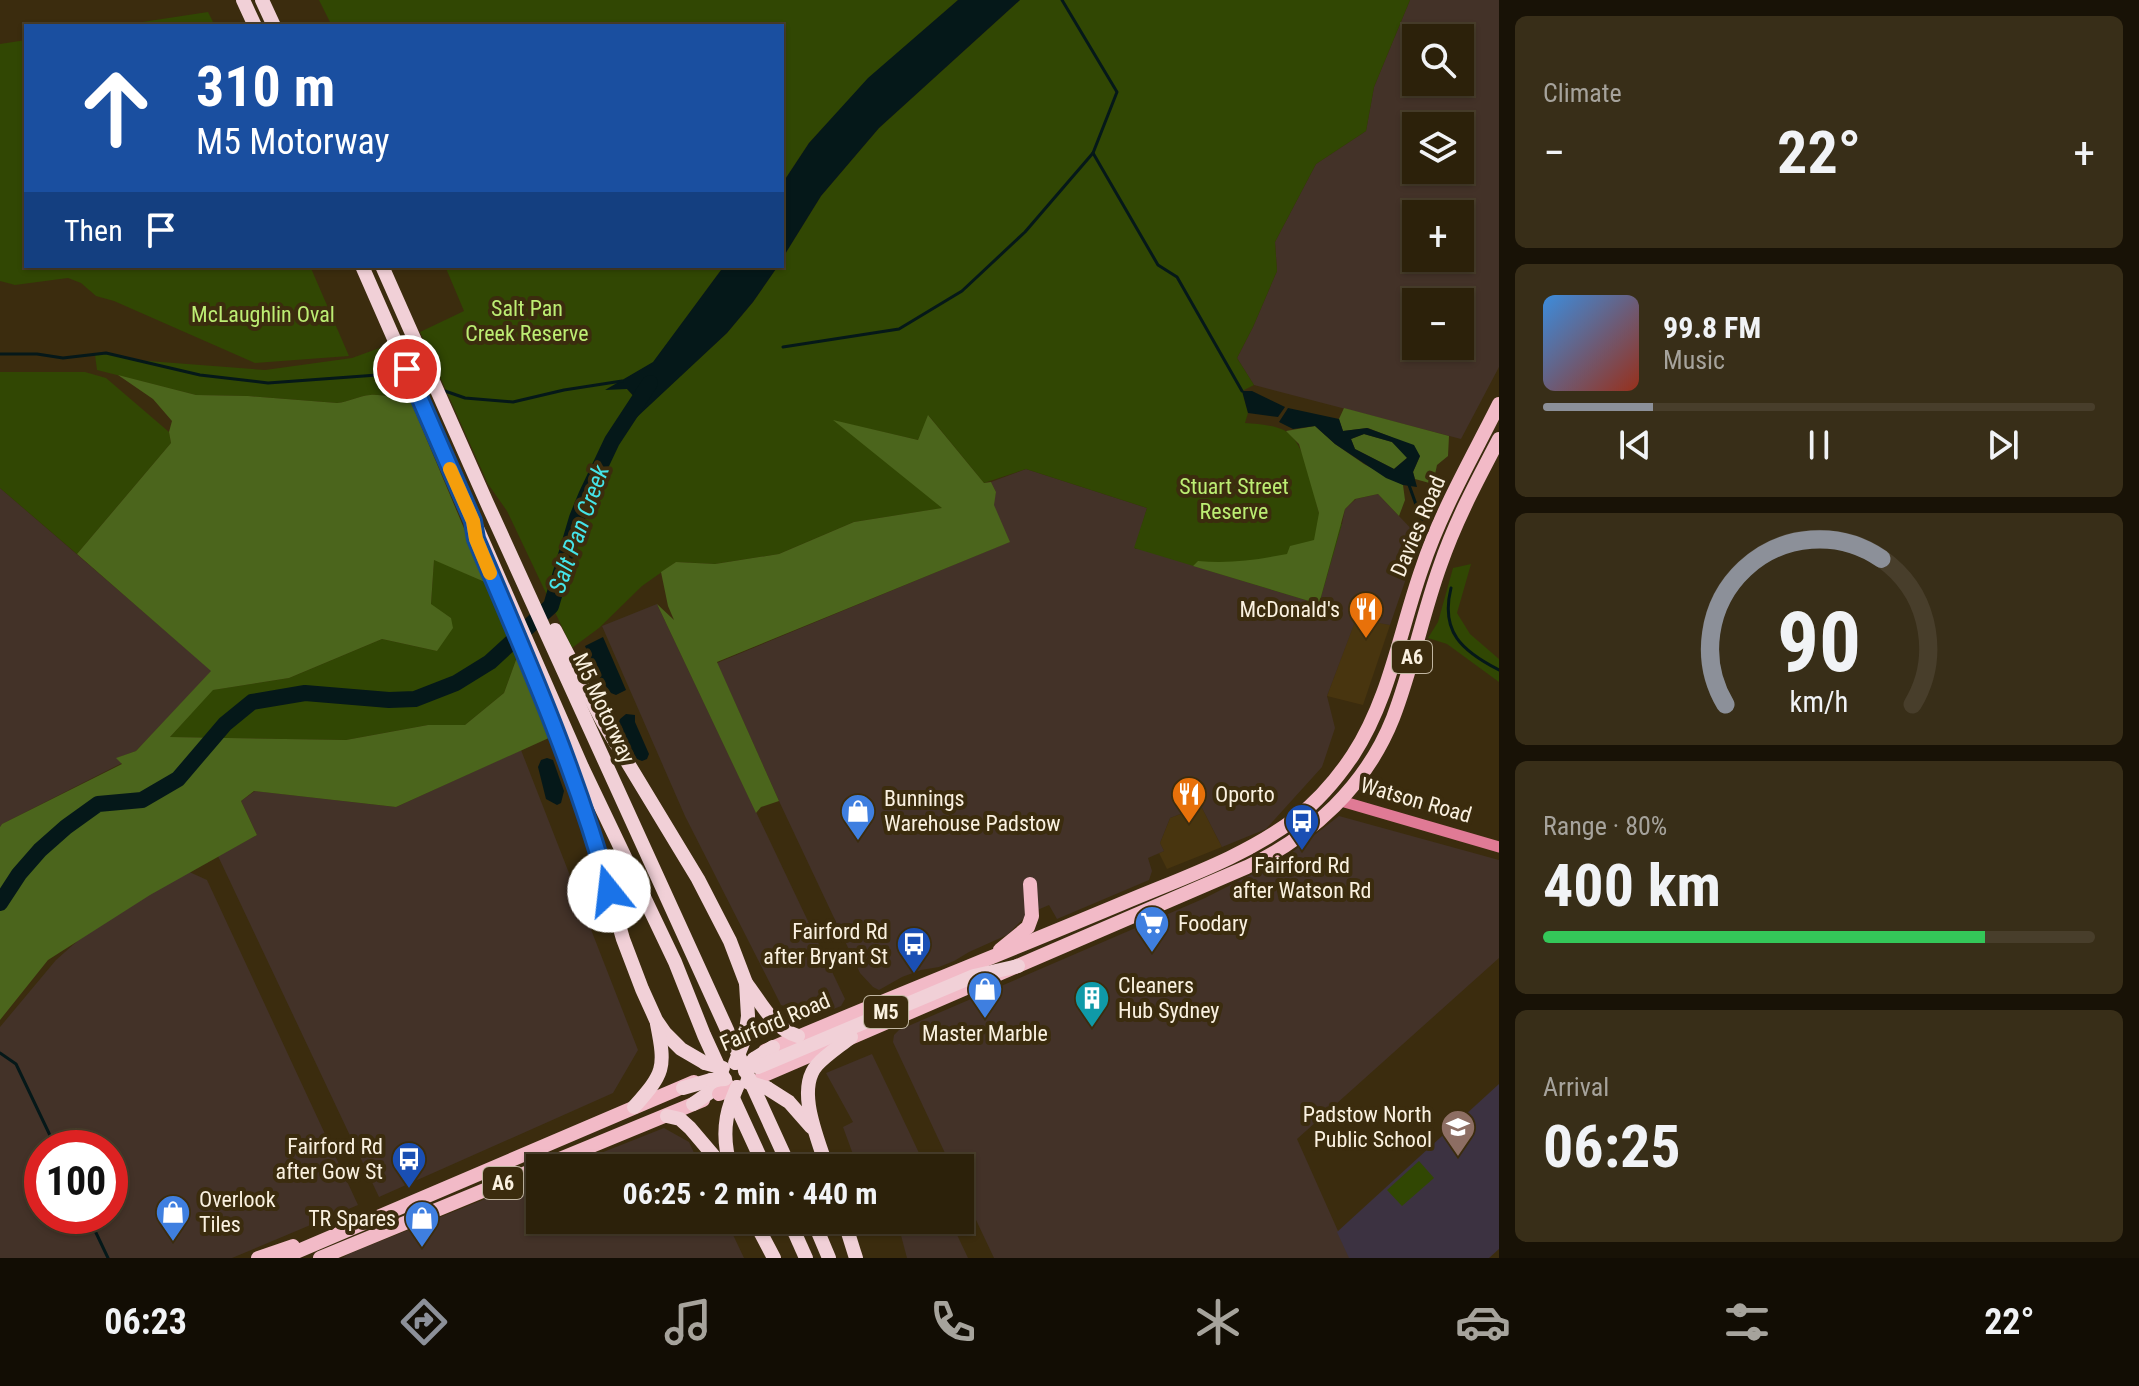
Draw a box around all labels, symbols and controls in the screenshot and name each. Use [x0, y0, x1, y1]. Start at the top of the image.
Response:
map controls [1402, 24, 1474, 360]
button: search [1402, 24, 1474, 96]
text: 310 m [196, 54, 335, 120]
icon: ahead [64, 56, 168, 160]
text: Climate [1543, 78, 1622, 108]
button: layers [1402, 112, 1474, 184]
text: 22° [1777, 117, 1861, 188]
text: M5 Motorway [196, 121, 390, 163]
text: − [1543, 127, 1565, 179]
text: + [2073, 127, 2095, 179]
button: + [1402, 200, 1474, 272]
icon: arrive [139, 208, 183, 252]
text: Then [64, 213, 123, 248]
button: − [1402, 288, 1474, 360]
park label: Salt Pan Creek Reserve [465, 296, 589, 346]
park label: McLaughlin Oval [191, 302, 335, 327]
text: 99.8 FM [1663, 310, 1761, 345]
pin [373, 335, 441, 403]
text: Music [1663, 345, 1725, 375]
icon: arrive [385, 347, 429, 391]
icon: previous [1613, 423, 1657, 467]
icon: pause [1797, 423, 1841, 467]
icon: next [1981, 423, 2025, 467]
water label: Salt Pan Creek [543, 461, 615, 597]
street label: Davies Road [1386, 472, 1450, 580]
park label: Stuart Street Reserve [1179, 474, 1289, 524]
restaurant icon: McDonald's [1347, 590, 1385, 640]
text: 90 [1777, 594, 1861, 691]
place label: McDonald's [1239, 597, 1340, 622]
road number: A6 [1392, 641, 1432, 673]
street label: M5 Motorway [568, 649, 640, 767]
text: km/h [1790, 685, 1848, 719]
street label: Watson Road [1358, 772, 1474, 828]
restaurant icon: Oporto [1170, 775, 1208, 825]
place label: Oporto [1215, 782, 1275, 807]
place label: Bunnings Warehouse Padstow [884, 786, 1061, 836]
shop icon: Bunnings Warehouse Padstow [839, 792, 877, 842]
bus stop icon: Fairford Rd after Watson Rd [1283, 802, 1321, 852]
text: Range · 80% [1543, 811, 1667, 841]
position arrow [567, 849, 651, 933]
text: 400 km [1543, 850, 1721, 921]
place label: Fairford Rd after Watson Rd [1233, 853, 1371, 903]
supermarket icon: Foodary [1133, 904, 1171, 954]
place label: Foodary [1178, 911, 1248, 936]
place label: Fairford Rd after Bryant St [763, 919, 888, 969]
bus stop icon: Fairford Rd after Bryant St [895, 925, 933, 975]
shop icon: Master Marble [966, 970, 1004, 1020]
place label: Cleaners Hub Sydney [1118, 973, 1220, 1023]
building icon: Cleaners Hub Sydney [1073, 979, 1111, 1029]
street label: Fairford Road [716, 988, 834, 1056]
road number: M5 [864, 996, 908, 1028]
place label: Master Marble [922, 1021, 1048, 1046]
text: Arrival [1543, 1072, 1609, 1102]
place label: Padstow North Public School [1303, 1102, 1432, 1152]
school or university icon: Padstow North Public School [1439, 1108, 1477, 1158]
text: 06:25 [1543, 1111, 1681, 1182]
speed limit sign: 100 [24, 1130, 128, 1234]
place label: Fairford Rd after Gow St [276, 1134, 383, 1184]
bus stop icon: Fairford Rd after Gow St [390, 1140, 428, 1190]
road number: A6 [483, 1167, 523, 1199]
text: 06:25 · 2 min · 440 m [623, 1176, 877, 1211]
place label: Overlook Tiles [199, 1187, 276, 1237]
shop icon: Overlook Tiles [154, 1193, 192, 1243]
shop icon: TR Spares [403, 1199, 441, 1249]
place label: TR Spares [308, 1206, 396, 1231]
icon: directions [396, 1294, 452, 1350]
icon: music [660, 1294, 716, 1350]
icon: phone [925, 1294, 981, 1350]
icon: climate [1190, 1294, 1246, 1350]
icon: car [1455, 1294, 1511, 1350]
icon: filters [1719, 1294, 1775, 1350]
text: 06:23 [104, 1301, 187, 1343]
text: 22° [1984, 1301, 2035, 1343]

